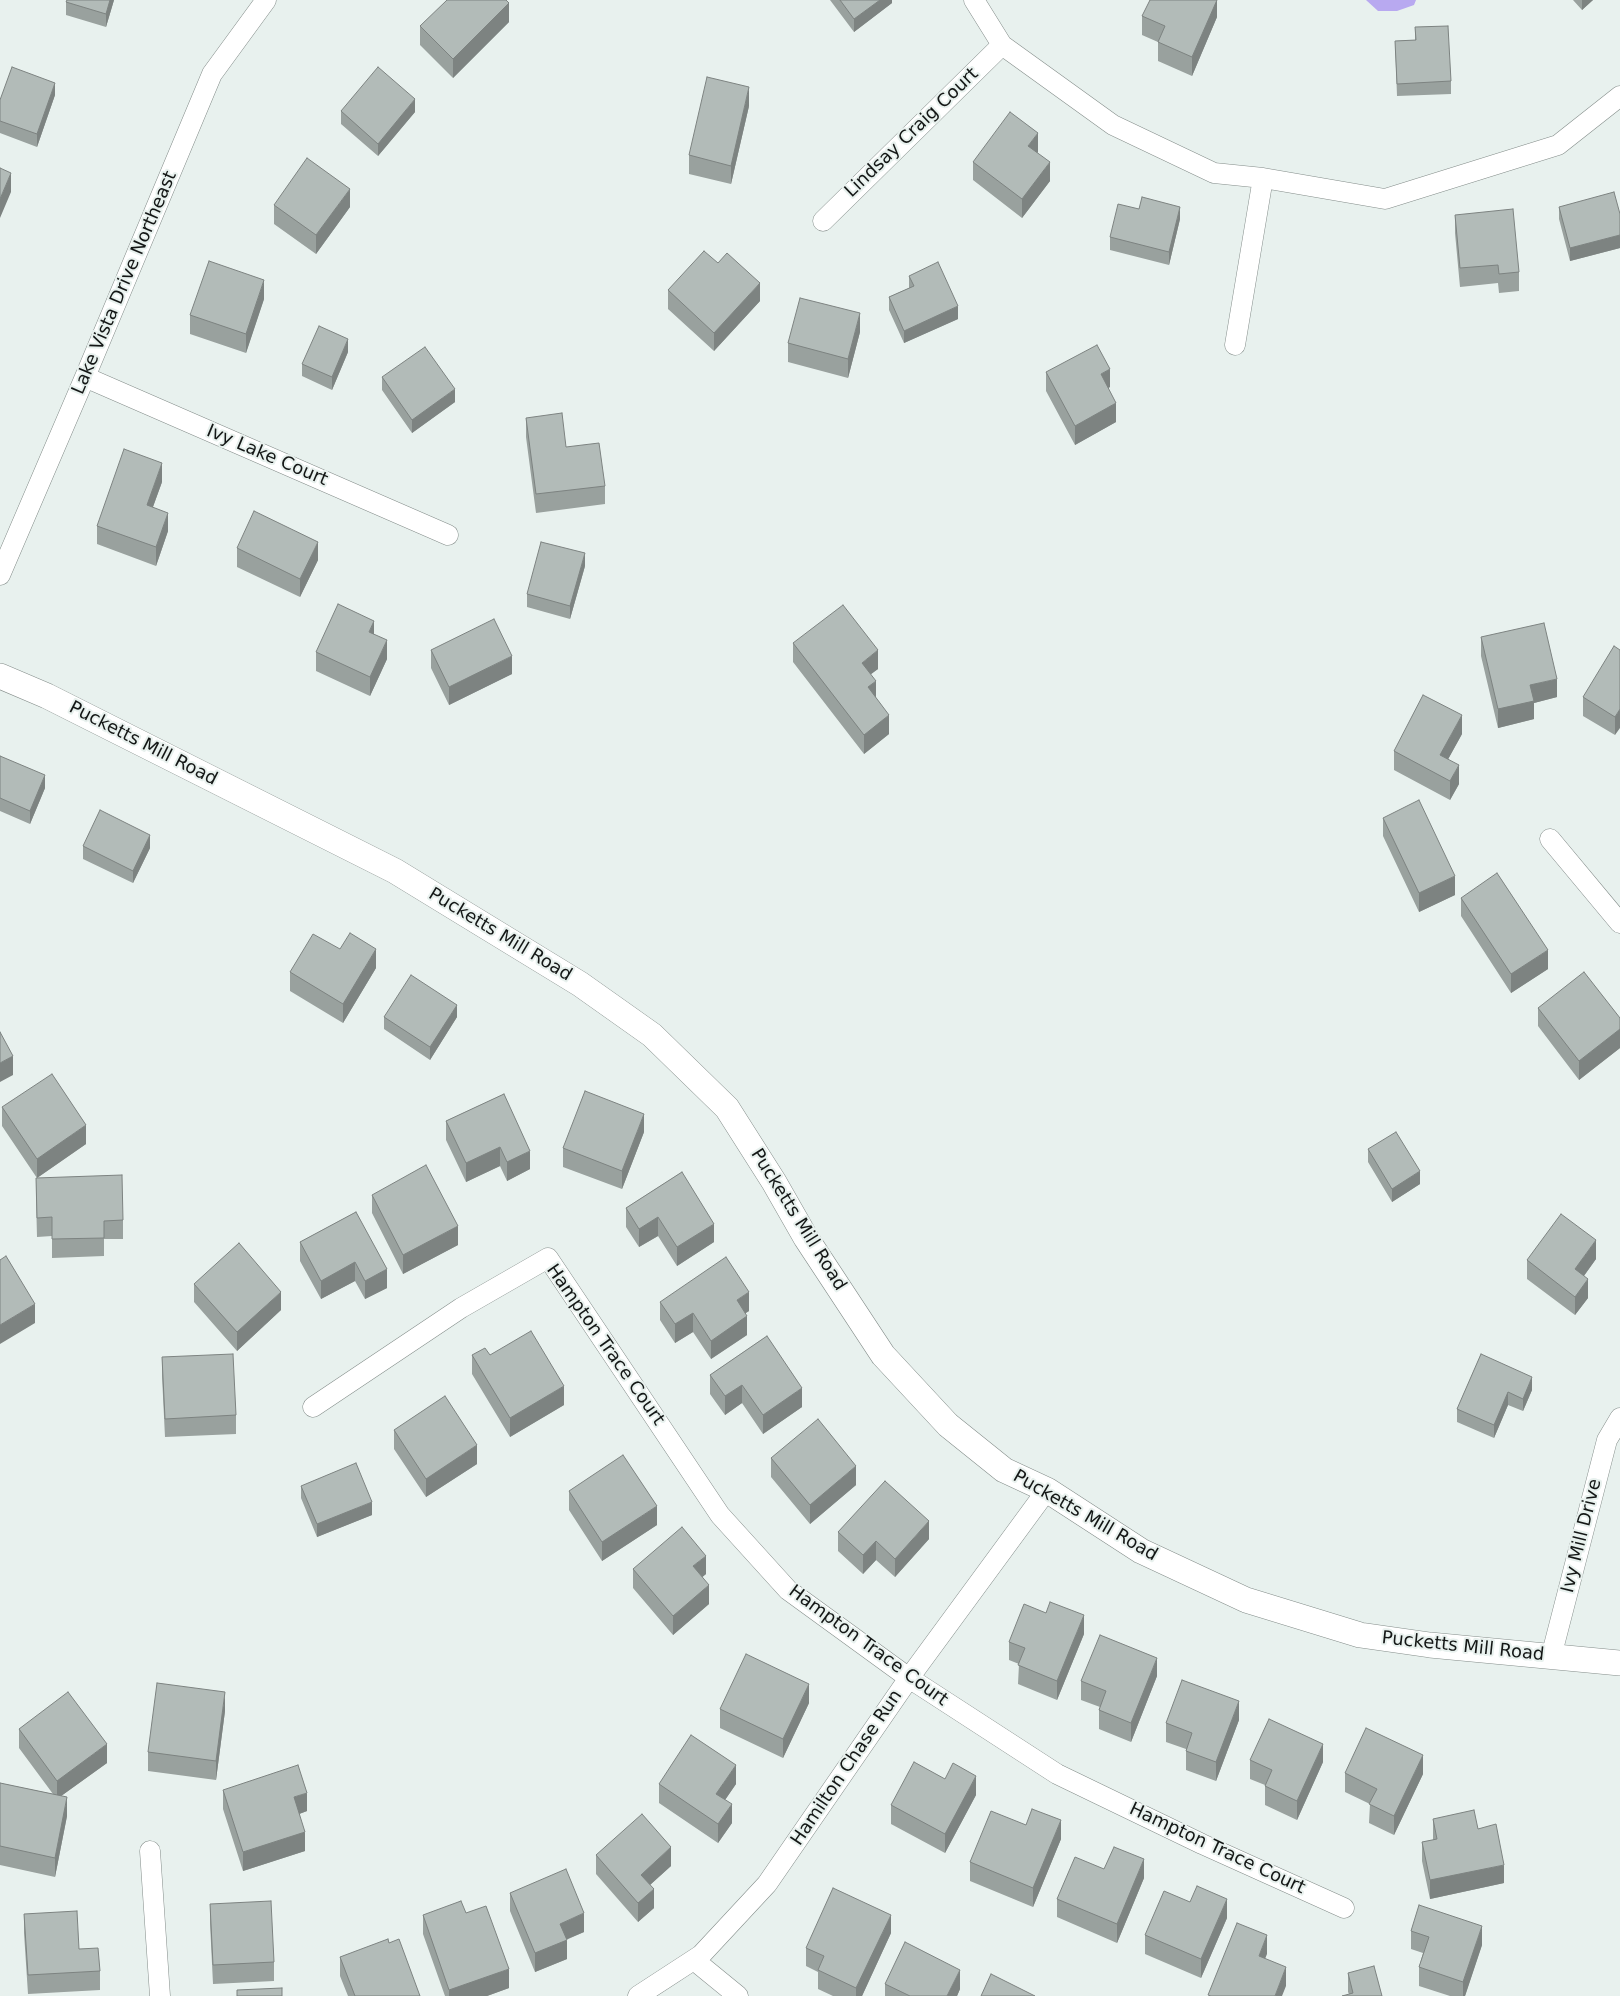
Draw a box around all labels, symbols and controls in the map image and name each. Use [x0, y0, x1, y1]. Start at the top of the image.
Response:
street label: Lindsay Craig Court [841, 64, 983, 202]
street label: Lake Vista Drive Northeast [68, 168, 182, 398]
street label: Ivy Lake Court [203, 421, 331, 491]
street label: Pucketts Mill Road [65, 697, 221, 791]
street label: Pucketts Mill Road [424, 884, 576, 986]
street label: Pucketts Mill Road [746, 1145, 850, 1295]
street label: Hampton Trace Court [541, 1260, 669, 1430]
street label: Pucketts Mill Road [1009, 1466, 1161, 1566]
street label: Ivy Mill Drive [1557, 1477, 1607, 1595]
street label: Hampton Trace Court [784, 1581, 952, 1711]
street label: Pucketts Mill Road [1381, 1628, 1545, 1666]
street label: Hamilton Chase Run [787, 1686, 907, 1850]
street label: Hampton Trace Court [1126, 1799, 1308, 1899]

